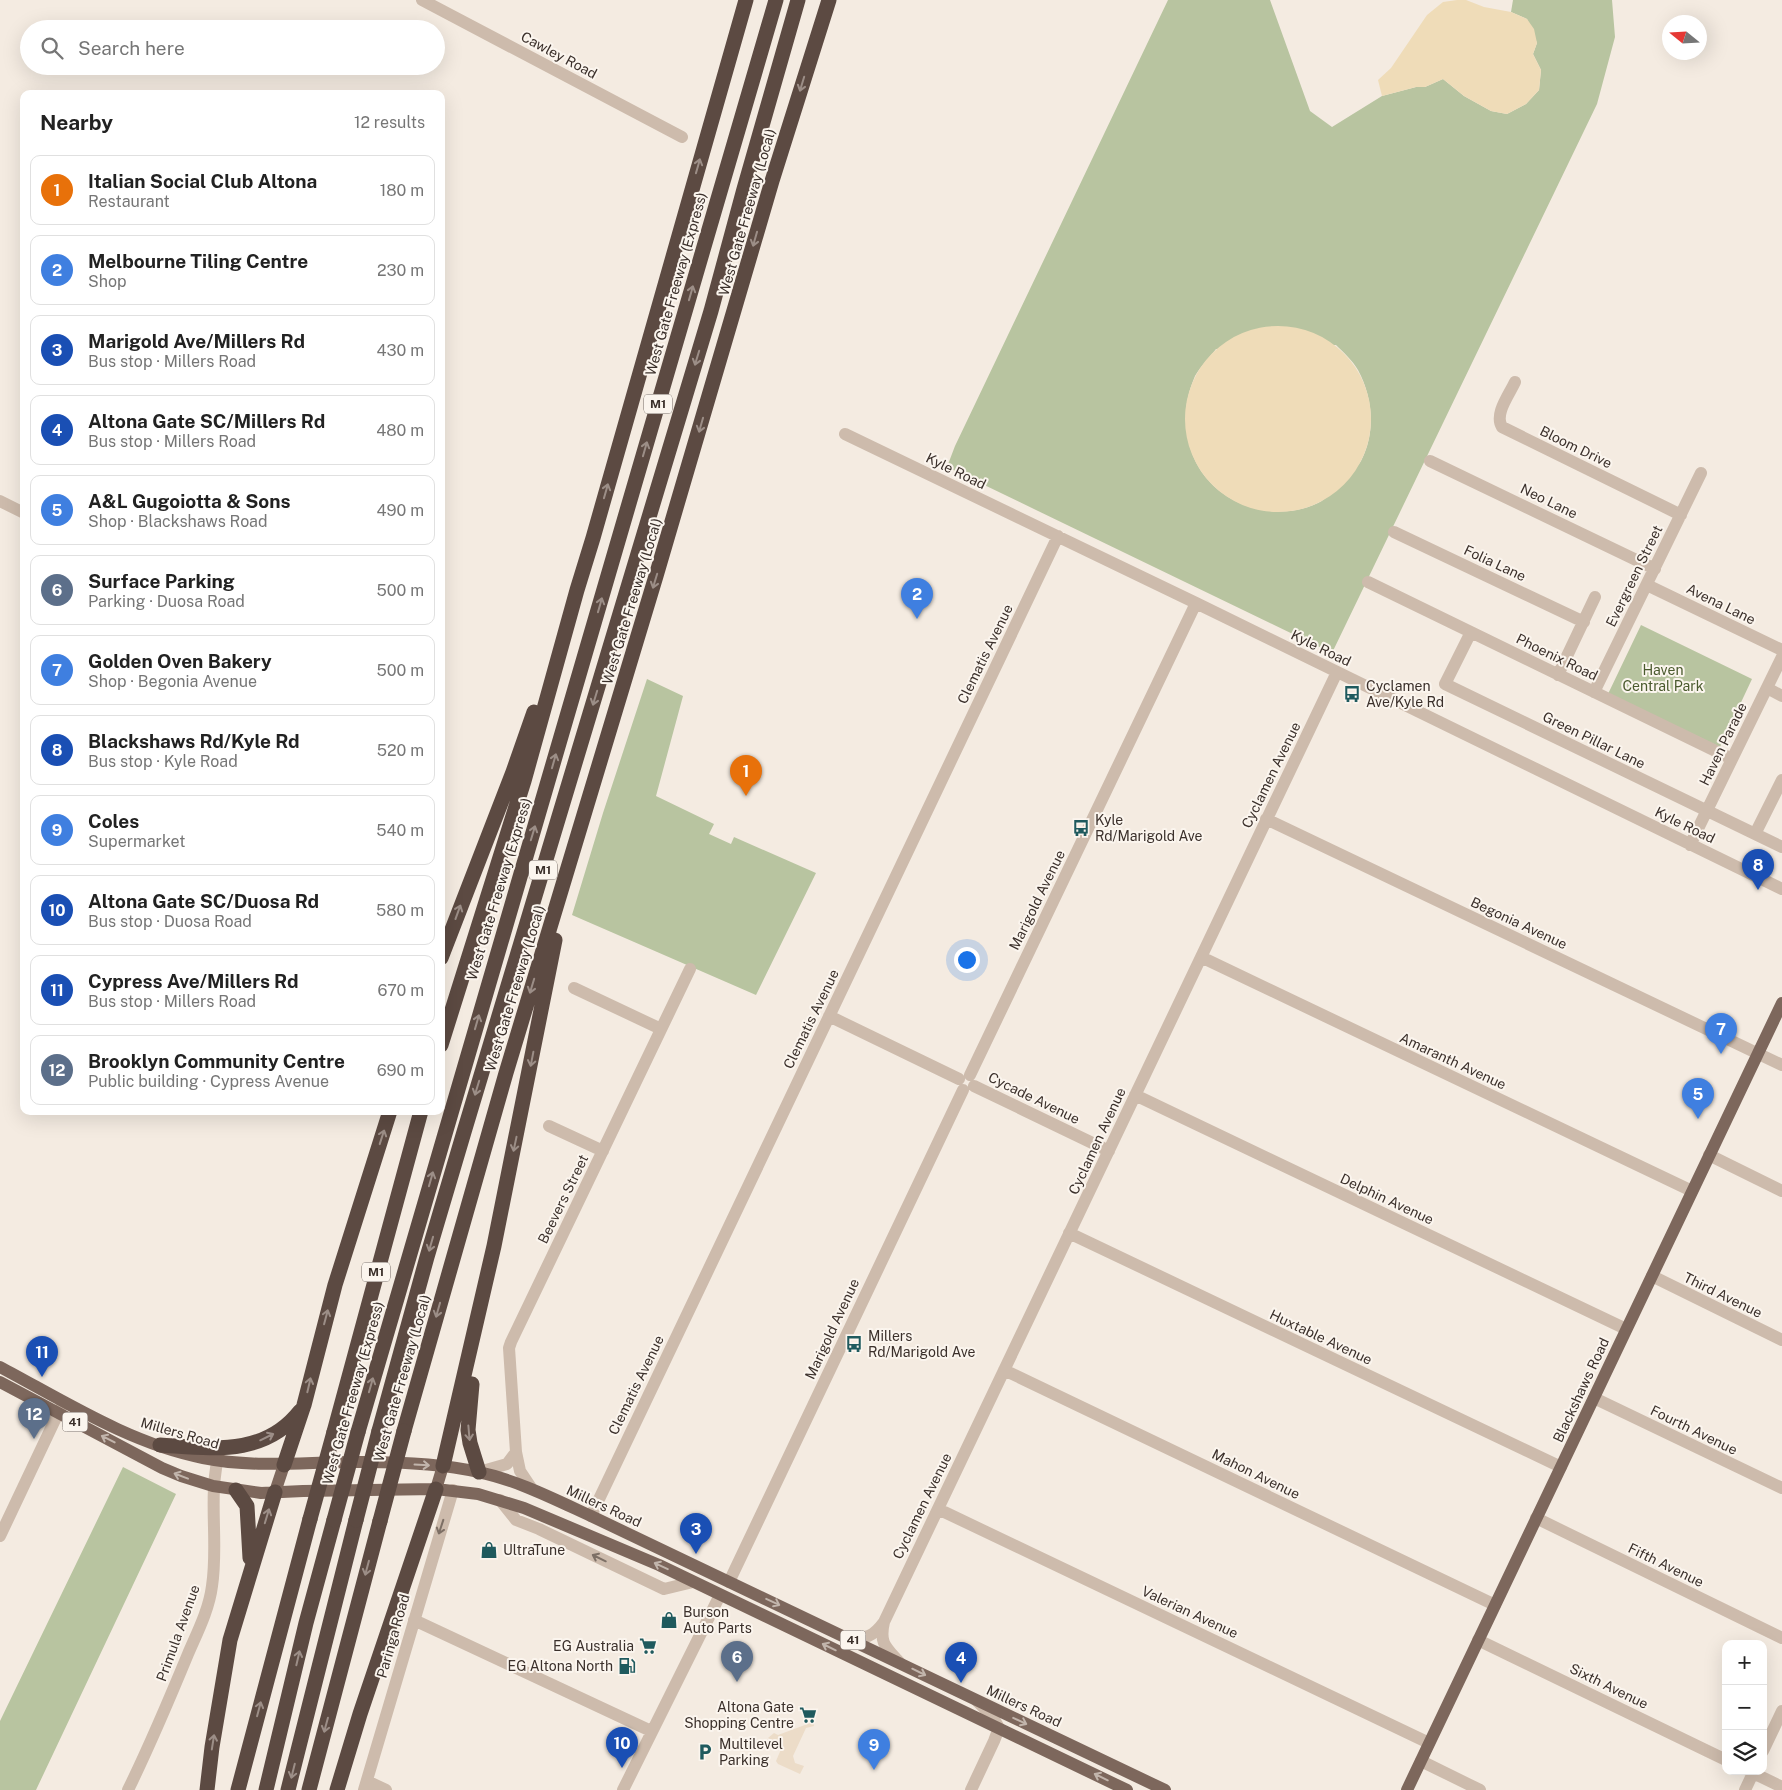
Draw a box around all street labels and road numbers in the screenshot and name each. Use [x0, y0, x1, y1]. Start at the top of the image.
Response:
street label: Cawley Road [518, 28, 600, 82]
street label: West Gate Freeway (Local) [715, 127, 779, 297]
street label: West Gate Freeway (Express) [642, 191, 710, 377]
road number: M1 [644, 394, 672, 414]
street label: Bloom Drive [1537, 423, 1615, 471]
street label: Kyle Road [923, 450, 989, 492]
street label: Neo Lane [1518, 480, 1580, 522]
street label: West Gate Freeway (Local) [599, 516, 665, 686]
street label: Evergreen Street [1603, 523, 1665, 629]
street label: Folia Lane [1462, 542, 1529, 584]
street label: Avena Lane [1684, 580, 1758, 628]
street label: Clematis Avenue [954, 602, 1016, 706]
street label: Kyle Road [1288, 627, 1354, 669]
street label: Phoenix Road [1514, 630, 1600, 684]
street label: Haven Parade [1696, 700, 1750, 788]
street label: Green Pillar Lane [1540, 708, 1648, 772]
street label: Cyclamen Avenue [1238, 719, 1304, 831]
street label: West Gate Freeway (Express) [464, 796, 534, 982]
street label: Kyle Road [1652, 804, 1718, 846]
street label: Marigold Avenue [1006, 847, 1068, 953]
road number: M1 [529, 860, 557, 880]
street label: Begonia Avenue [1468, 894, 1570, 952]
street label: West Gate Freeway (Local) [482, 903, 548, 1073]
street label: Clematis Avenue [780, 967, 842, 1071]
street label: Amaranth Avenue [1397, 1029, 1509, 1093]
street label: Cycade Avenue [986, 1069, 1082, 1127]
street label: Cyclamen Avenue [1065, 1085, 1129, 1197]
street label: Beevers Street [535, 1152, 591, 1246]
street label: Delphin Avenue [1338, 1170, 1436, 1228]
road number: M1 [362, 1262, 390, 1282]
street label: Third Avenue [1681, 1269, 1765, 1321]
street label: Marigold Avenue [802, 1276, 862, 1382]
street label: West Gate Freeway (Local) [370, 1293, 434, 1463]
street label: West Gate Freeway (Express) [319, 1300, 387, 1486]
street label: Huxtable Avenue [1267, 1306, 1375, 1368]
street label: Clematis Avenue [605, 1333, 667, 1437]
street label: Blackshaws Road [1550, 1335, 1612, 1445]
street label: Fourth Avenue [1648, 1402, 1740, 1458]
road number: 41 [62, 1412, 88, 1431]
street label: Millers Road [139, 1414, 221, 1452]
street label: Mahon Avenue [1210, 1446, 1303, 1502]
street label: Cyclamen Avenue [889, 1450, 955, 1562]
street label: Millers Road [564, 1482, 644, 1530]
street label: Fifth Avenue [1626, 1540, 1706, 1590]
street label: Primula Avenue [153, 1582, 203, 1684]
street label: Valerian Avenue [1139, 1583, 1241, 1641]
street label: Paringa Road [373, 1592, 413, 1680]
road number: 41 [840, 1630, 866, 1650]
street label: Sixth Avenue [1567, 1660, 1651, 1712]
street label: Millers Road [984, 1682, 1064, 1730]

